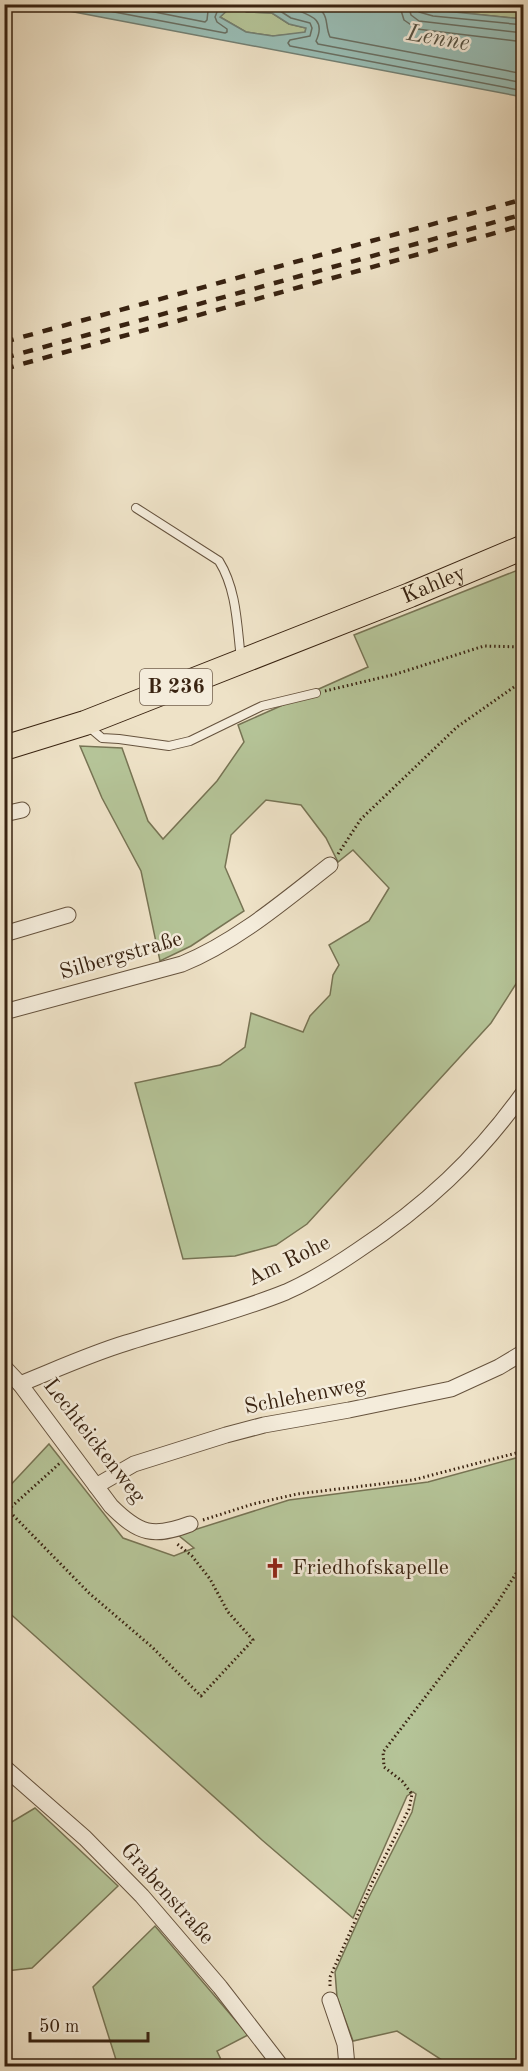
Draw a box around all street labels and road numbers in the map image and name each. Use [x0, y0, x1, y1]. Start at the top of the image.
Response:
street label: Kahley [399, 562, 469, 608]
road number: B 236 [140, 669, 212, 705]
street label: Silbergstraße [57, 928, 185, 984]
street label: Am Rohe [244, 1232, 334, 1290]
street label: Schlehenweg [242, 1373, 368, 1419]
street label: Lechteickenweg [39, 1375, 149, 1507]
street label: Grabenstraße [116, 1839, 218, 1949]

